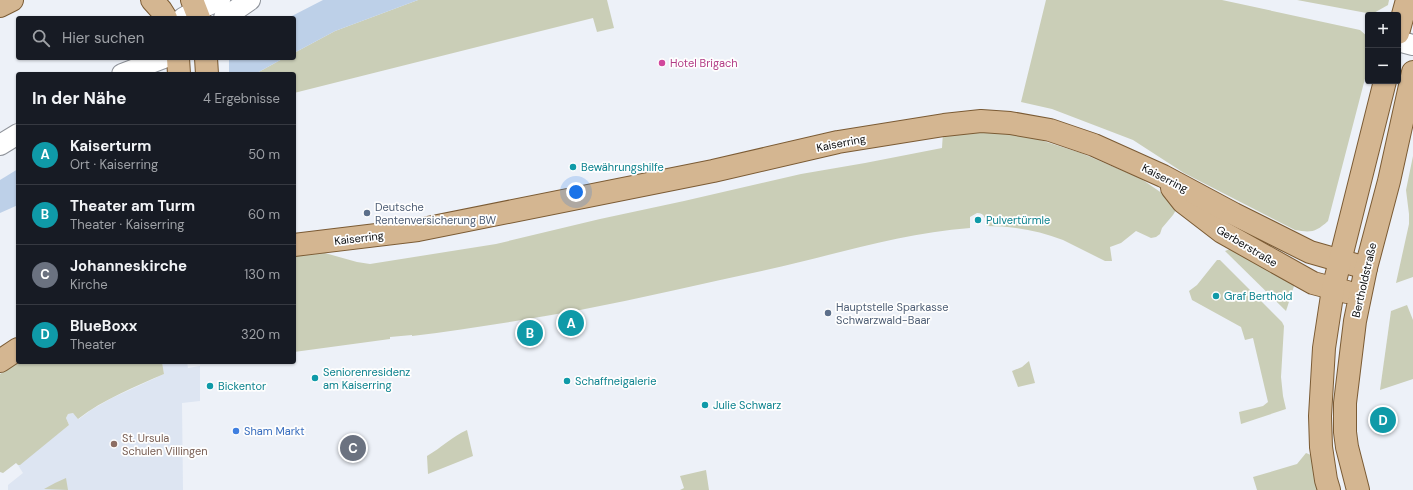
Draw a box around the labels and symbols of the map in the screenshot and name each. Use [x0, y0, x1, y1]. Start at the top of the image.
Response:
place label: Hotel Brigach [670, 56, 738, 70]
marker: Hotel Brigach [657, 58, 667, 68]
street label: Kaiserring [815, 131, 867, 155]
place label: Bewährungshilfe [581, 160, 664, 174]
street label: Kaiserring [1140, 160, 1190, 196]
marker: Bewährungshilfe [568, 162, 578, 172]
your location [566, 182, 586, 202]
place label: Deutsche Rentenversicherung BW [375, 200, 496, 227]
marker: Deutsche Rentenversicherung BW [362, 208, 372, 218]
place label: Pulvertürmle [986, 213, 1050, 227]
marker: Pulvertürmle [973, 215, 983, 225]
street label: Gerberstraße [1214, 222, 1280, 270]
street label: Kaiserring [333, 228, 385, 248]
street label: Bertholdstraße [1349, 241, 1379, 319]
place label: Graf Berthold [1224, 289, 1293, 303]
marker: Graf Berthold [1211, 291, 1221, 301]
place label: Hauptstelle Sparkasse Schwarzwald-Baar [836, 300, 949, 327]
pin: A [558, 308, 584, 338]
marker: Hauptstelle Sparkasse Schwarzwald-Baar [823, 308, 833, 318]
pin: B [517, 318, 543, 348]
place label: Seniorenresidenz am Kaiserring [323, 365, 410, 392]
marker: Seniorenresidenz am Kaiserring [310, 373, 320, 383]
place label: Schaffneigalerie [575, 374, 656, 388]
marker: Schaffneigalerie [562, 376, 572, 386]
place label: Bickentor [218, 379, 266, 393]
marker: Bickentor [205, 381, 215, 391]
place label: Julie Schwarz [713, 398, 781, 412]
marker: Julie Schwarz [700, 400, 710, 410]
pin: D [1370, 405, 1396, 435]
place label: Sham Markt [244, 424, 305, 438]
marker: Sham Markt [231, 426, 241, 436]
place label: St. Ursula Schulen Villingen [122, 431, 208, 458]
pin: C [340, 433, 366, 463]
marker: St. Ursula Schulen Villingen [109, 439, 119, 449]

